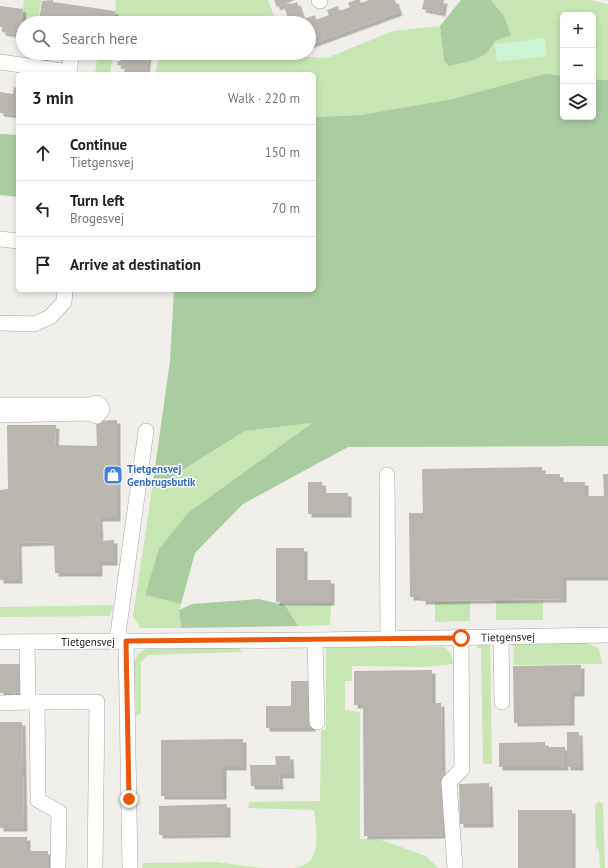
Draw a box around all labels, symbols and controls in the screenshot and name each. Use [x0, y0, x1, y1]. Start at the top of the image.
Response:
map controls [560, 12, 596, 120]
button: + [560, 12, 596, 48]
search box [16, 16, 316, 60]
icon: search [30, 27, 52, 49]
text: Search here [62, 29, 138, 48]
button: − [560, 48, 596, 84]
button: layers [560, 84, 596, 120]
text: 3 min [32, 87, 73, 109]
text: Walk · 220 m [228, 90, 300, 107]
text: Continue [70, 135, 127, 154]
icon: ahead [32, 142, 54, 164]
text: 150 m [265, 144, 300, 161]
text: Tietgensvej [70, 154, 134, 171]
text: Turn left [70, 191, 124, 210]
icon: left [32, 198, 54, 220]
text: 70 m [272, 200, 300, 217]
text: Brogesvej [70, 210, 124, 227]
icon: arrive [32, 254, 54, 276]
text: Arrive at destination [70, 255, 201, 274]
place label: Tietgensvej Genbrugsbutik [127, 462, 196, 489]
shop icon: Tietgensvej Genbrugsbutik [102, 464, 124, 486]
route start [452, 629, 470, 647]
street label: Tietgensvej [481, 630, 535, 644]
street label: Tietgensvej [61, 635, 115, 649]
route end [120, 790, 138, 808]

